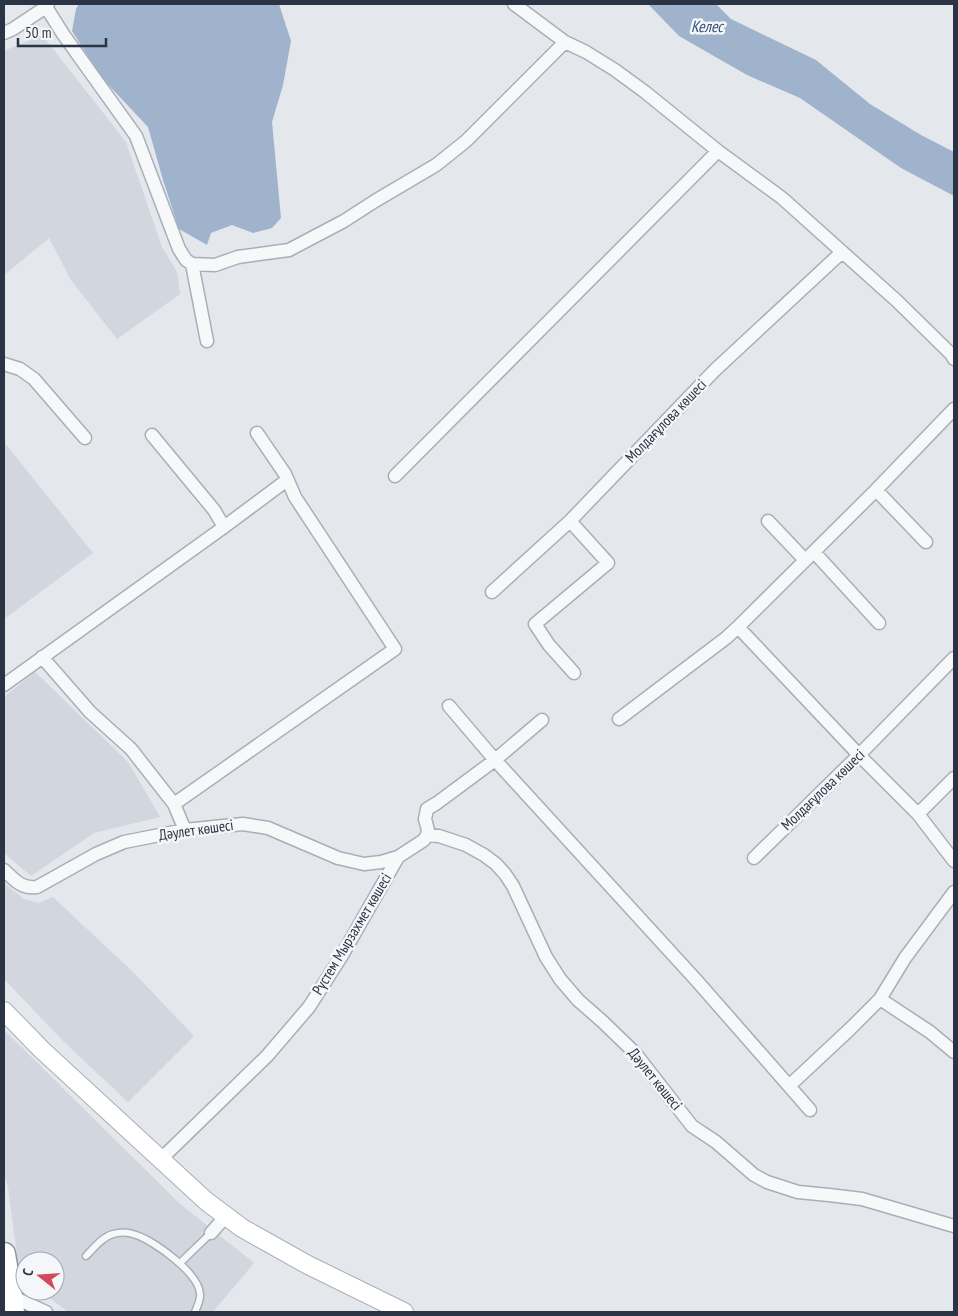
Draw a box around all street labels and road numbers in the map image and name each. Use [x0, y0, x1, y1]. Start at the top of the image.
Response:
street label: Молдағұлова көшесі [621, 375, 710, 466]
street label: Молдағұлова көшесі [777, 745, 868, 834]
street label: Дәулет көшесі [157, 815, 234, 844]
street label: Рүстем Мырзахмет көшесі [308, 869, 395, 998]
street label: Дәулет көшесі [624, 1043, 686, 1114]

